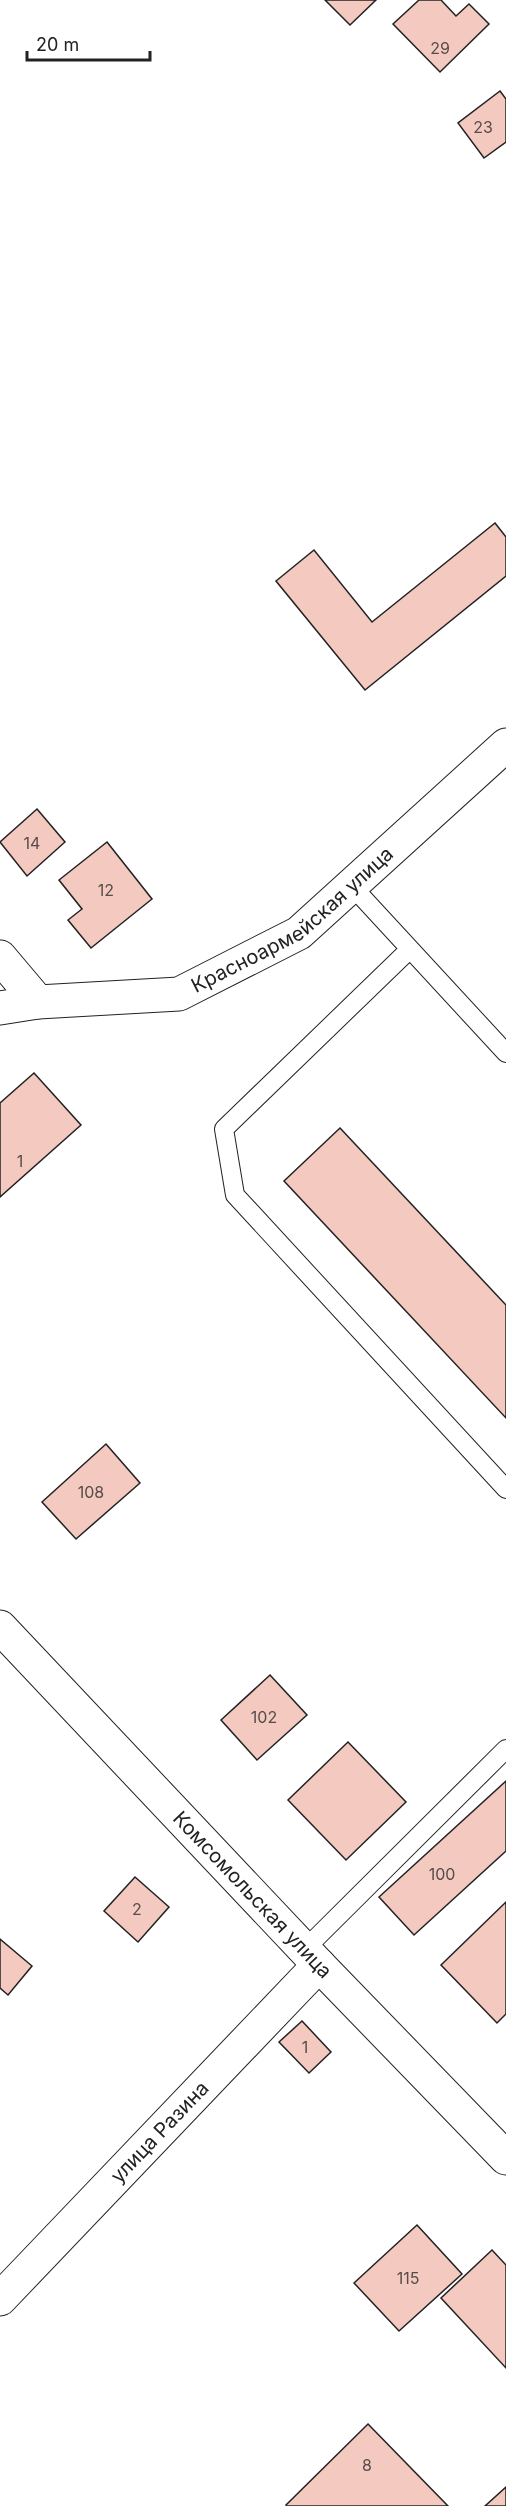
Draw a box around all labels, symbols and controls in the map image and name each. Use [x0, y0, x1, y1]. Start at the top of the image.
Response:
scale bar [27, 24, 150, 62]
text: 20 m [36, 34, 79, 55]
house number: 29 [430, 38, 450, 58]
house number: 23 [473, 117, 493, 137]
house number: 14 [24, 833, 40, 853]
street label: Красноармейская улица [187, 842, 398, 998]
house number: 12 [98, 880, 114, 900]
house number: 1 [17, 1151, 23, 1171]
house number: 108 [78, 1482, 104, 1502]
house number: 102 [251, 1707, 277, 1727]
street label: Комсомольская улица [168, 1806, 337, 1983]
house number: 100 [429, 1864, 455, 1884]
house number: 2 [132, 1899, 142, 1919]
house number: 1 [302, 2037, 308, 2057]
street label: улица Разина [106, 2076, 214, 2188]
house number: 115 [397, 2268, 419, 2288]
house number: 8 [362, 2455, 372, 2475]

